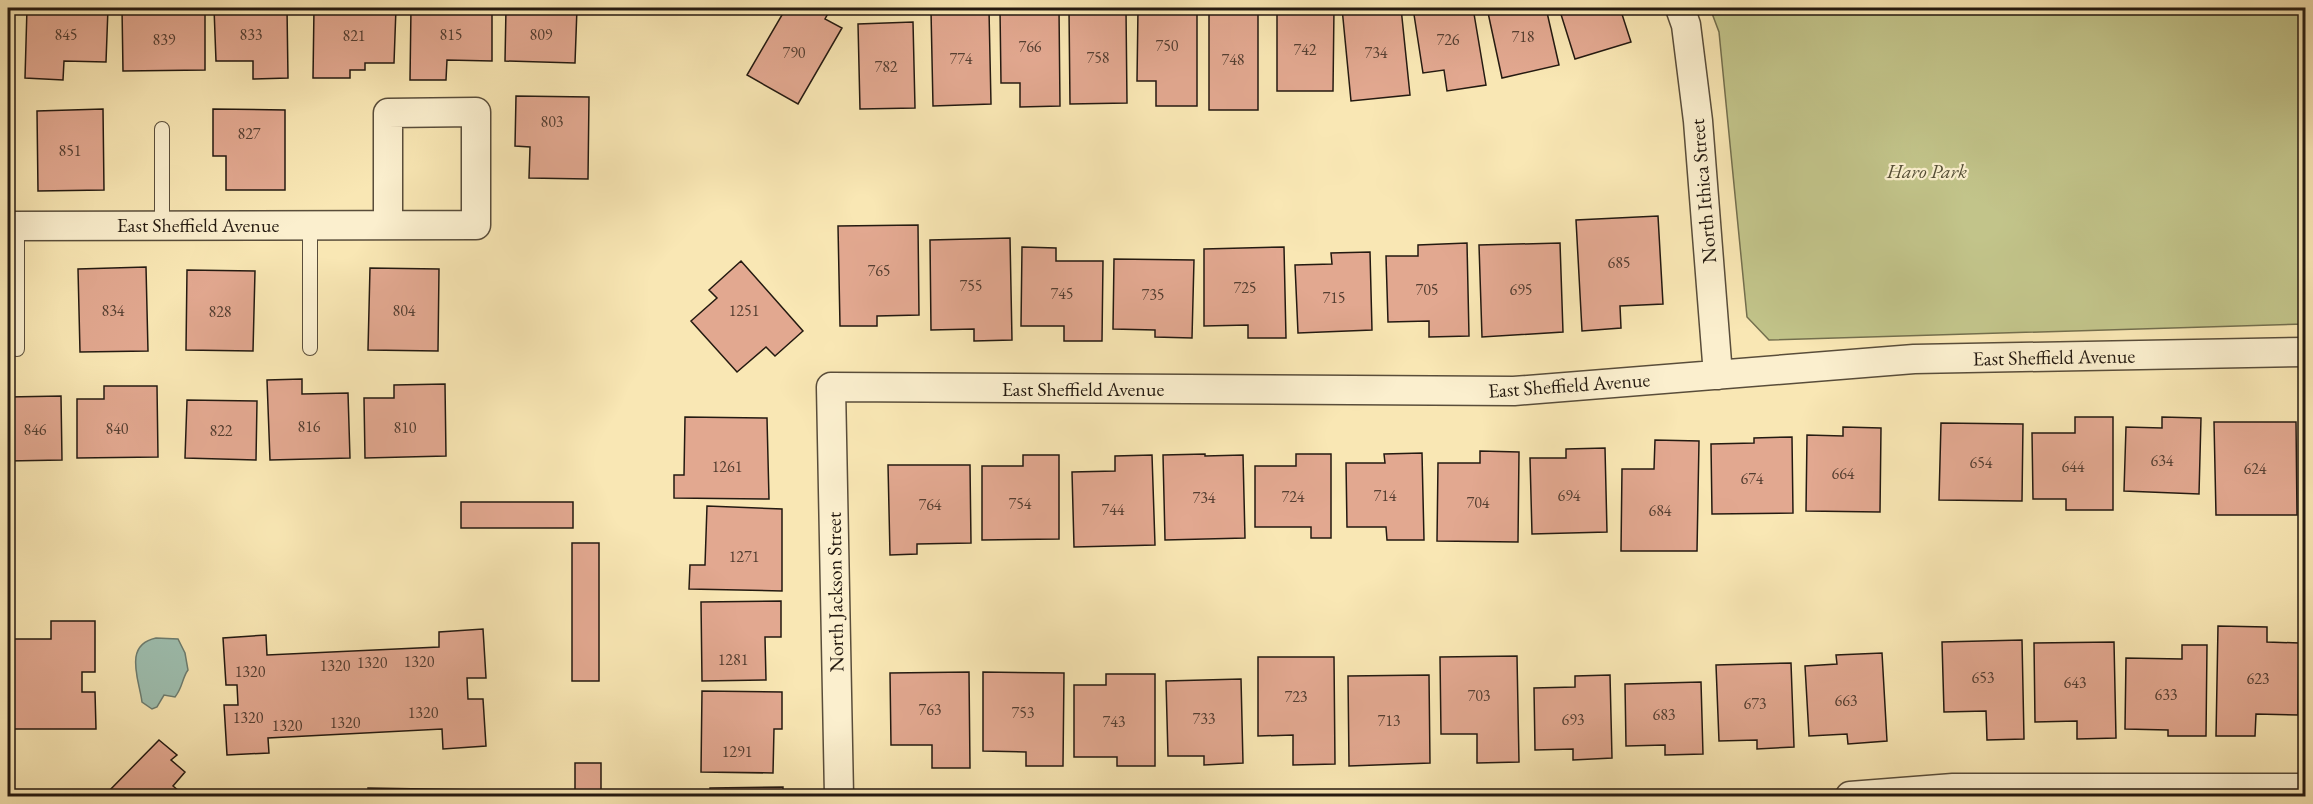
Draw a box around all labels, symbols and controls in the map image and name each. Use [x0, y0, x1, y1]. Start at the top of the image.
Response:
house number: 845 [54, 24, 78, 45]
house number: 833 [239, 24, 263, 45]
house number: 815 [439, 24, 463, 45]
house number: 809 [529, 24, 553, 45]
house number: 821 [342, 25, 366, 46]
house number: 718 [1511, 26, 1535, 47]
house number: 839 [152, 29, 176, 50]
house number: 726 [1436, 29, 1460, 50]
house number: 750 [1155, 35, 1179, 56]
house number: 766 [1018, 36, 1042, 57]
house number: 742 [1293, 39, 1317, 60]
house number: 790 [782, 42, 806, 63]
house number: 734 [1364, 42, 1388, 63]
house number: 758 [1086, 47, 1110, 68]
house number: 774 [949, 48, 973, 69]
house number: 748 [1221, 49, 1245, 70]
house number: 782 [874, 56, 898, 77]
house number: 803 [540, 111, 564, 132]
street label: North Ithica Street [1684, 117, 1722, 264]
house number: 827 [237, 123, 261, 144]
house number: 851 [58, 140, 82, 161]
park label: Haro Park [1886, 158, 1967, 184]
street label: East Sheffield Avenue [117, 212, 279, 238]
house number: 685 [1607, 252, 1631, 273]
house number: 765 [867, 260, 891, 281]
house number: 755 [959, 275, 983, 296]
house number: 725 [1233, 277, 1257, 298]
house number: 705 [1415, 279, 1439, 300]
house number: 695 [1509, 279, 1533, 300]
house number: 745 [1050, 283, 1074, 304]
house number: 735 [1141, 284, 1165, 305]
house number: 715 [1322, 287, 1346, 308]
house number: 834 [101, 300, 125, 321]
house number: 804 [392, 300, 416, 321]
house number: 1251 [729, 300, 759, 321]
house number: 828 [208, 301, 232, 322]
street label: East Sheffield Avenue [1973, 343, 2136, 371]
street label: East Sheffield Avenue [1487, 366, 1651, 404]
street label: East Sheffield Avenue [1002, 376, 1164, 402]
house number: 816 [297, 416, 321, 437]
house number: 810 [393, 417, 417, 438]
house number: 840 [105, 418, 129, 439]
house number: 846 [23, 419, 47, 440]
house number: 822 [209, 420, 233, 441]
house number: 634 [2150, 450, 2174, 471]
house number: 654 [1969, 452, 1993, 473]
house number: 1261 [712, 456, 742, 477]
house number: 644 [2061, 456, 2085, 477]
house number: 624 [2243, 458, 2267, 479]
house number: 664 [1831, 463, 1855, 484]
house number: 674 [1740, 468, 1764, 489]
house number: 714 [1373, 485, 1397, 506]
house number: 694 [1557, 485, 1581, 506]
house number: 724 [1281, 486, 1305, 507]
house number: 734 [1192, 487, 1216, 508]
house number: 704 [1466, 492, 1490, 513]
house number: 754 [1008, 493, 1032, 514]
house number: 764 [918, 494, 942, 515]
house number: 744 [1101, 499, 1125, 520]
house number: 684 [1648, 500, 1672, 521]
street label: North Jackson Street [821, 511, 849, 672]
house number: 1271 [729, 546, 759, 567]
house number: 1281 [718, 649, 748, 670]
house number: 1320 [404, 651, 435, 672]
house number: 1320 [357, 652, 388, 673]
house number: 1320 [320, 655, 351, 676]
house number: 1320 [235, 661, 266, 682]
house number: 653 [1971, 667, 1995, 688]
house number: 623 [2246, 668, 2270, 689]
house number: 643 [2063, 672, 2087, 693]
house number: 633 [2154, 684, 2178, 705]
house number: 703 [1467, 685, 1491, 706]
house number: 723 [1284, 686, 1308, 707]
house number: 663 [1834, 690, 1858, 711]
house number: 673 [1743, 693, 1767, 714]
house number: 763 [918, 699, 942, 720]
house number: 1320 [408, 702, 439, 723]
house number: 753 [1011, 702, 1035, 723]
house number: 683 [1652, 704, 1676, 725]
house number: 1320 [233, 707, 264, 728]
house number: 733 [1192, 708, 1216, 729]
house number: 693 [1561, 709, 1585, 730]
house number: 713 [1377, 710, 1401, 731]
house number: 743 [1102, 711, 1126, 732]
house number: 1320 [330, 712, 361, 733]
house number: 1320 [272, 715, 303, 736]
house number: 1291 [722, 741, 752, 762]

